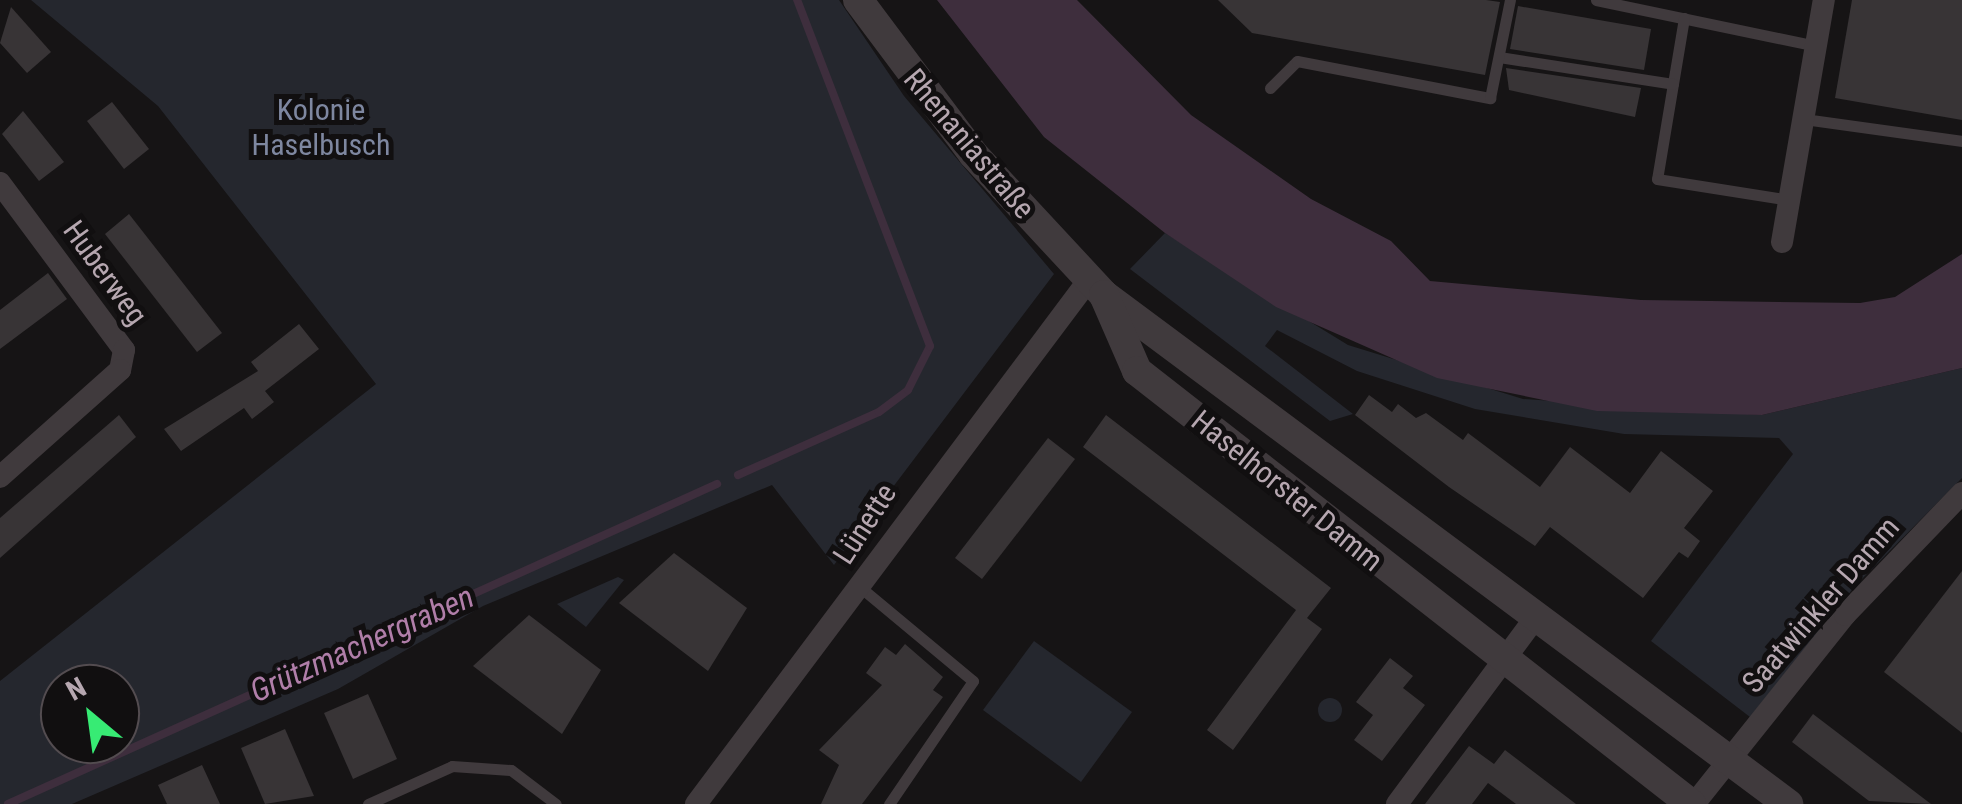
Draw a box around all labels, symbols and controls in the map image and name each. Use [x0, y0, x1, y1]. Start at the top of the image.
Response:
street label: Rhenaniastraße [896, 62, 1042, 226]
park label: Kolonie Haselbusch [252, 92, 390, 162]
street label: Huberweg [55, 214, 155, 332]
street label: Haselhorster Damm [1184, 403, 1390, 579]
street label: Lünette [826, 477, 904, 571]
street label: Saatwinkler Damm [1735, 510, 1907, 700]
water label: Grützmachergraben [244, 577, 480, 711]
north arrow [40, 664, 140, 764]
text: N [61, 670, 92, 708]

